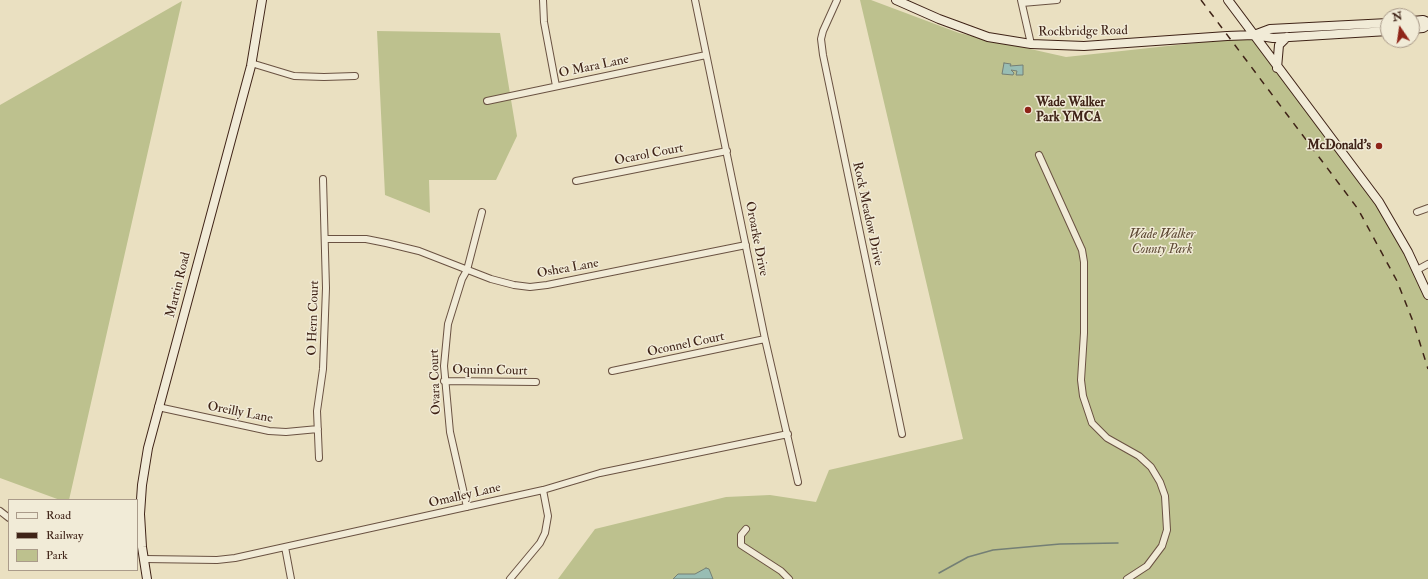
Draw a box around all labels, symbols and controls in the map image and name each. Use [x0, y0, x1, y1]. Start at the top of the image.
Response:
north arrow [1380, 8, 1420, 48]
text: N [1391, 9, 1404, 24]
street label: Rockbridge Road [1038, 23, 1128, 41]
street label: O Mara Lane [558, 52, 630, 82]
place label: Wade Walker Park YMCA [1036, 95, 1105, 126]
marker: Wade Walker Park YMCA [1023, 105, 1033, 115]
place label: McDonald's [1307, 138, 1371, 154]
street label: Ocarol Court [613, 141, 685, 169]
marker: McDonald's [1374, 141, 1384, 151]
street label: Rock Meadow Drive [848, 161, 886, 267]
street label: Oroarke Drive [741, 200, 771, 278]
park label: Wade Walker County Park [1129, 227, 1195, 258]
street label: Martin Road [163, 251, 195, 319]
street label: Oshea Lane [536, 256, 600, 282]
street label: O Hern Court [305, 280, 323, 356]
street label: Oconnel Court [646, 329, 726, 361]
street label: Ovara Court [427, 349, 445, 415]
street label: Oquinn Court [452, 363, 528, 379]
street label: Oreilly Lane [206, 399, 274, 427]
street label: Omalley Lane [427, 480, 503, 512]
legend [8, 499, 138, 571]
text: Road [46, 508, 71, 523]
text: Railway [46, 528, 83, 543]
text: Park [46, 548, 68, 563]

